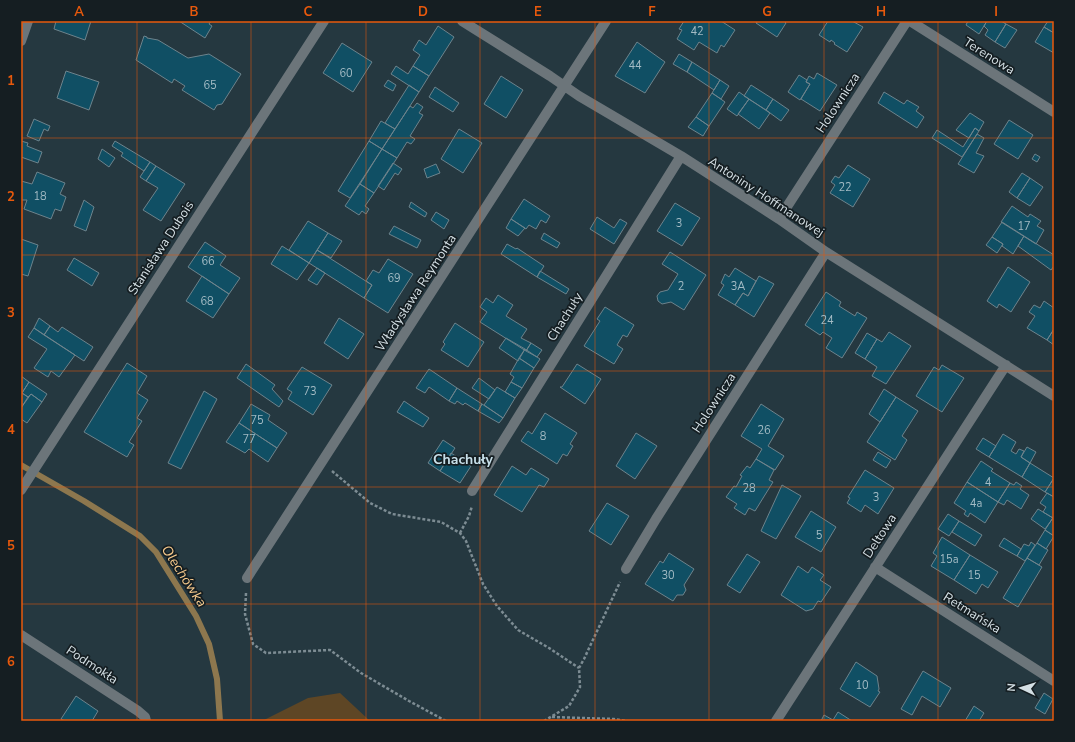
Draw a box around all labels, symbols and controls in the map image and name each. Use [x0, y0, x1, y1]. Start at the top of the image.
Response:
text: A [74, 3, 84, 21]
text: B [190, 3, 199, 21]
text: C [304, 3, 313, 21]
text: D [418, 3, 428, 21]
text: E [534, 3, 542, 21]
text: F [648, 3, 656, 21]
text: G [762, 3, 772, 21]
text: H [876, 3, 886, 21]
text: I [994, 3, 998, 21]
house number: 42 [690, 24, 704, 39]
street label: Terenowa [960, 33, 1018, 79]
house number: 44 [628, 58, 642, 73]
house number: 60 [339, 66, 353, 81]
street label: Holownicza [812, 69, 864, 137]
text: 1 [7, 72, 15, 90]
house number: 65 [203, 78, 217, 93]
street label: Antoniny Hoffmanowej [704, 153, 828, 241]
house number: 22 [838, 180, 852, 195]
text: 2 [7, 188, 15, 206]
house number: 18 [33, 189, 47, 204]
street label: Stanisława Dubois [124, 197, 198, 299]
house number: 3 [676, 216, 682, 231]
house number: 17 [1017, 219, 1031, 234]
street label: Władysława Reymonta [371, 231, 461, 355]
house number: 66 [201, 254, 215, 269]
house number: 69 [387, 271, 401, 286]
house number: 2 [678, 279, 684, 294]
house number: 3A [731, 279, 745, 294]
street label: Chachuły [543, 289, 587, 345]
house number: 68 [200, 294, 214, 309]
text: 3 [7, 304, 15, 322]
house number: 24 [820, 313, 834, 328]
street label: Holownicza [688, 369, 740, 437]
house number: 73 [303, 384, 317, 399]
house number: 75 [250, 413, 264, 428]
text: 4 [7, 421, 15, 439]
house number: 26 [757, 423, 771, 438]
house number: 8 [540, 429, 547, 444]
house number: 77 [242, 432, 256, 447]
district label: Chachuły [433, 450, 494, 469]
house number: 4 [985, 475, 992, 490]
house number: 28 [742, 481, 756, 496]
house number: 3 [873, 490, 879, 505]
house number: 4a [970, 496, 982, 511]
street label: Deltowa [859, 510, 901, 562]
house number: 5 [816, 528, 823, 543]
text: 5 [7, 537, 15, 555]
water label: Olechówka [157, 541, 211, 611]
house number: 15a [939, 552, 959, 567]
house number: 30 [661, 568, 675, 583]
house number: 15 [967, 568, 981, 583]
street label: Retmańska [940, 588, 1004, 638]
street label: Podmokła [63, 642, 121, 688]
text: 6 [7, 653, 15, 671]
north arrow [1001, 668, 1041, 708]
house number: 10 [855, 678, 869, 693]
text: N [1004, 683, 1019, 692]

